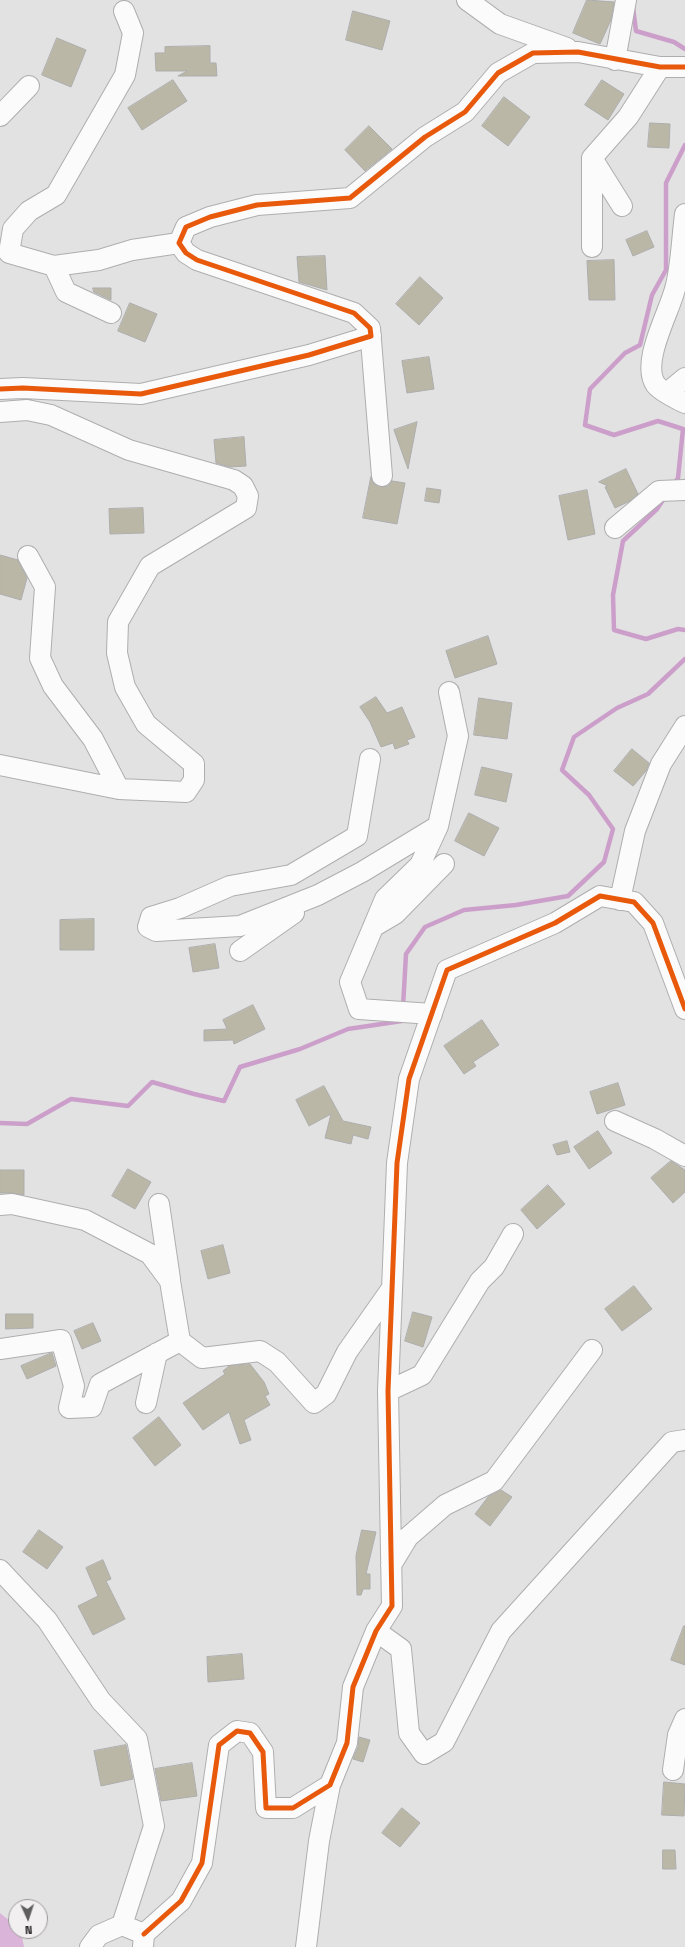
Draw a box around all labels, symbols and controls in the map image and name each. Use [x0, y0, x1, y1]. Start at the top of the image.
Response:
north arrow [8, 1899, 48, 1939]
text: N [25, 1923, 33, 1937]

